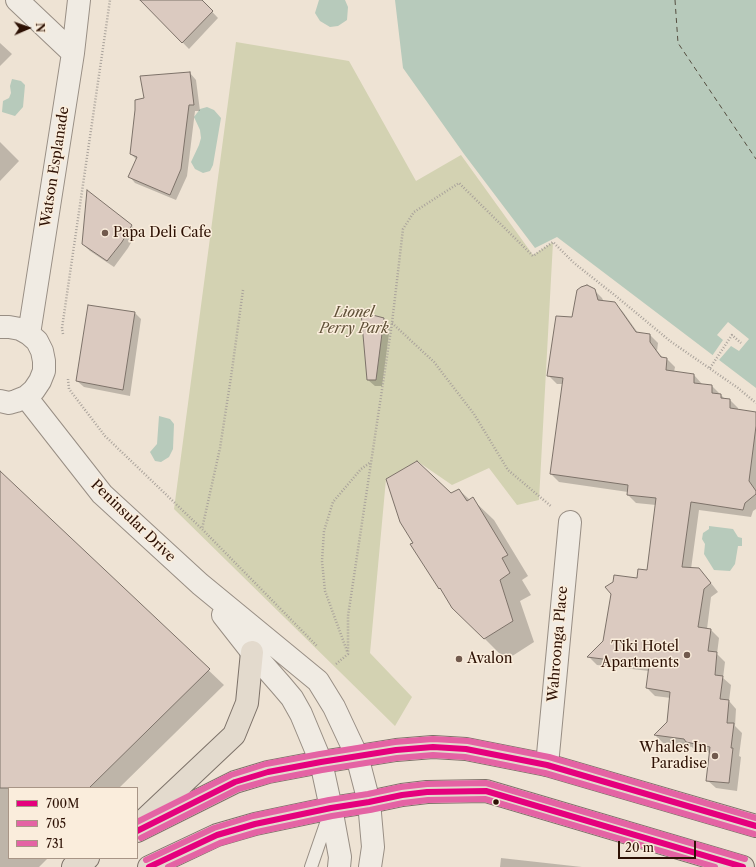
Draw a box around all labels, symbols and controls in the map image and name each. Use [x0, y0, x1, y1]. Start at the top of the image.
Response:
north arrow [8, 8, 48, 48]
text: N [33, 23, 47, 33]
street label: Watson Esplanade [37, 105, 73, 229]
place label: Papa Deli Cafe [113, 225, 211, 241]
marker: Papa Deli Cafe [100, 228, 110, 238]
park label: Lionel Perry Park [319, 305, 389, 338]
street label: Peninsular Drive [87, 476, 179, 566]
street label: Wahroonga Place [545, 585, 571, 703]
place label: Tiki Hotel Apartments [601, 639, 679, 672]
marker: Tiki Hotel Apartments [682, 650, 692, 660]
place label: Avalon [467, 651, 513, 667]
marker: Avalon [454, 654, 464, 664]
place label: Whales In Paradise [639, 740, 707, 772]
marker: Whales In Paradise [710, 751, 720, 761]
legend [8, 787, 138, 859]
text: 700M [46, 796, 79, 811]
unlabelled marker [491, 797, 501, 807]
text: 705 [46, 816, 66, 831]
scale bar [620, 833, 698, 859]
text: 731 [46, 836, 64, 851]
text: 20 m [625, 840, 654, 855]

